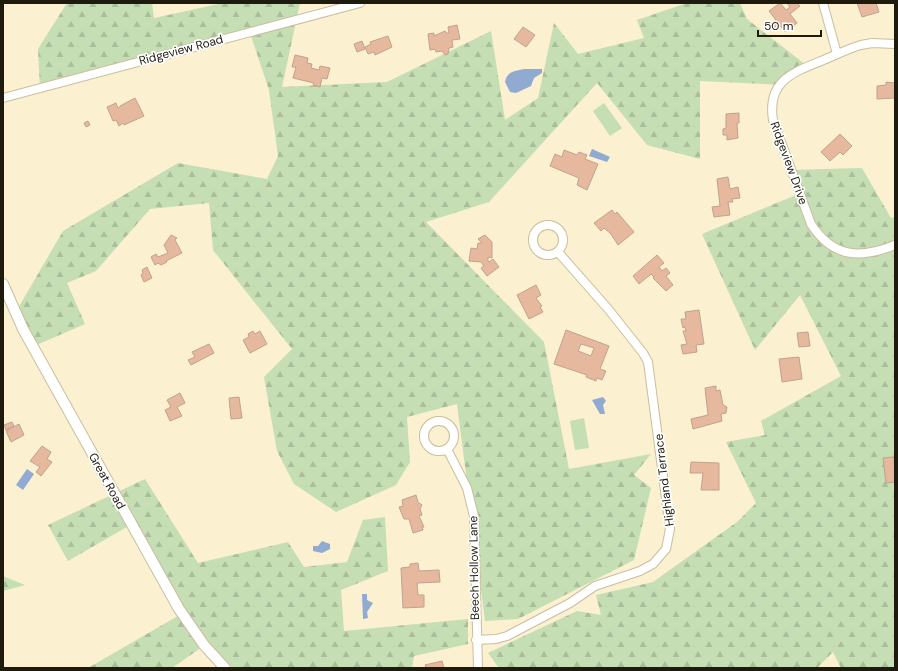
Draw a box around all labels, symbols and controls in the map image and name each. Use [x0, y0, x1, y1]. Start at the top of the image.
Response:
scale bar [758, 12, 821, 38]
text: 50 m [764, 18, 793, 34]
street label: Ridgeview Road [137, 31, 225, 69]
street label: Ridgeview Drive [767, 119, 811, 207]
street label: Highland Terrace [650, 433, 678, 527]
street label: Great Road [85, 450, 129, 512]
street label: Beech Hollow Lane [465, 516, 483, 620]

